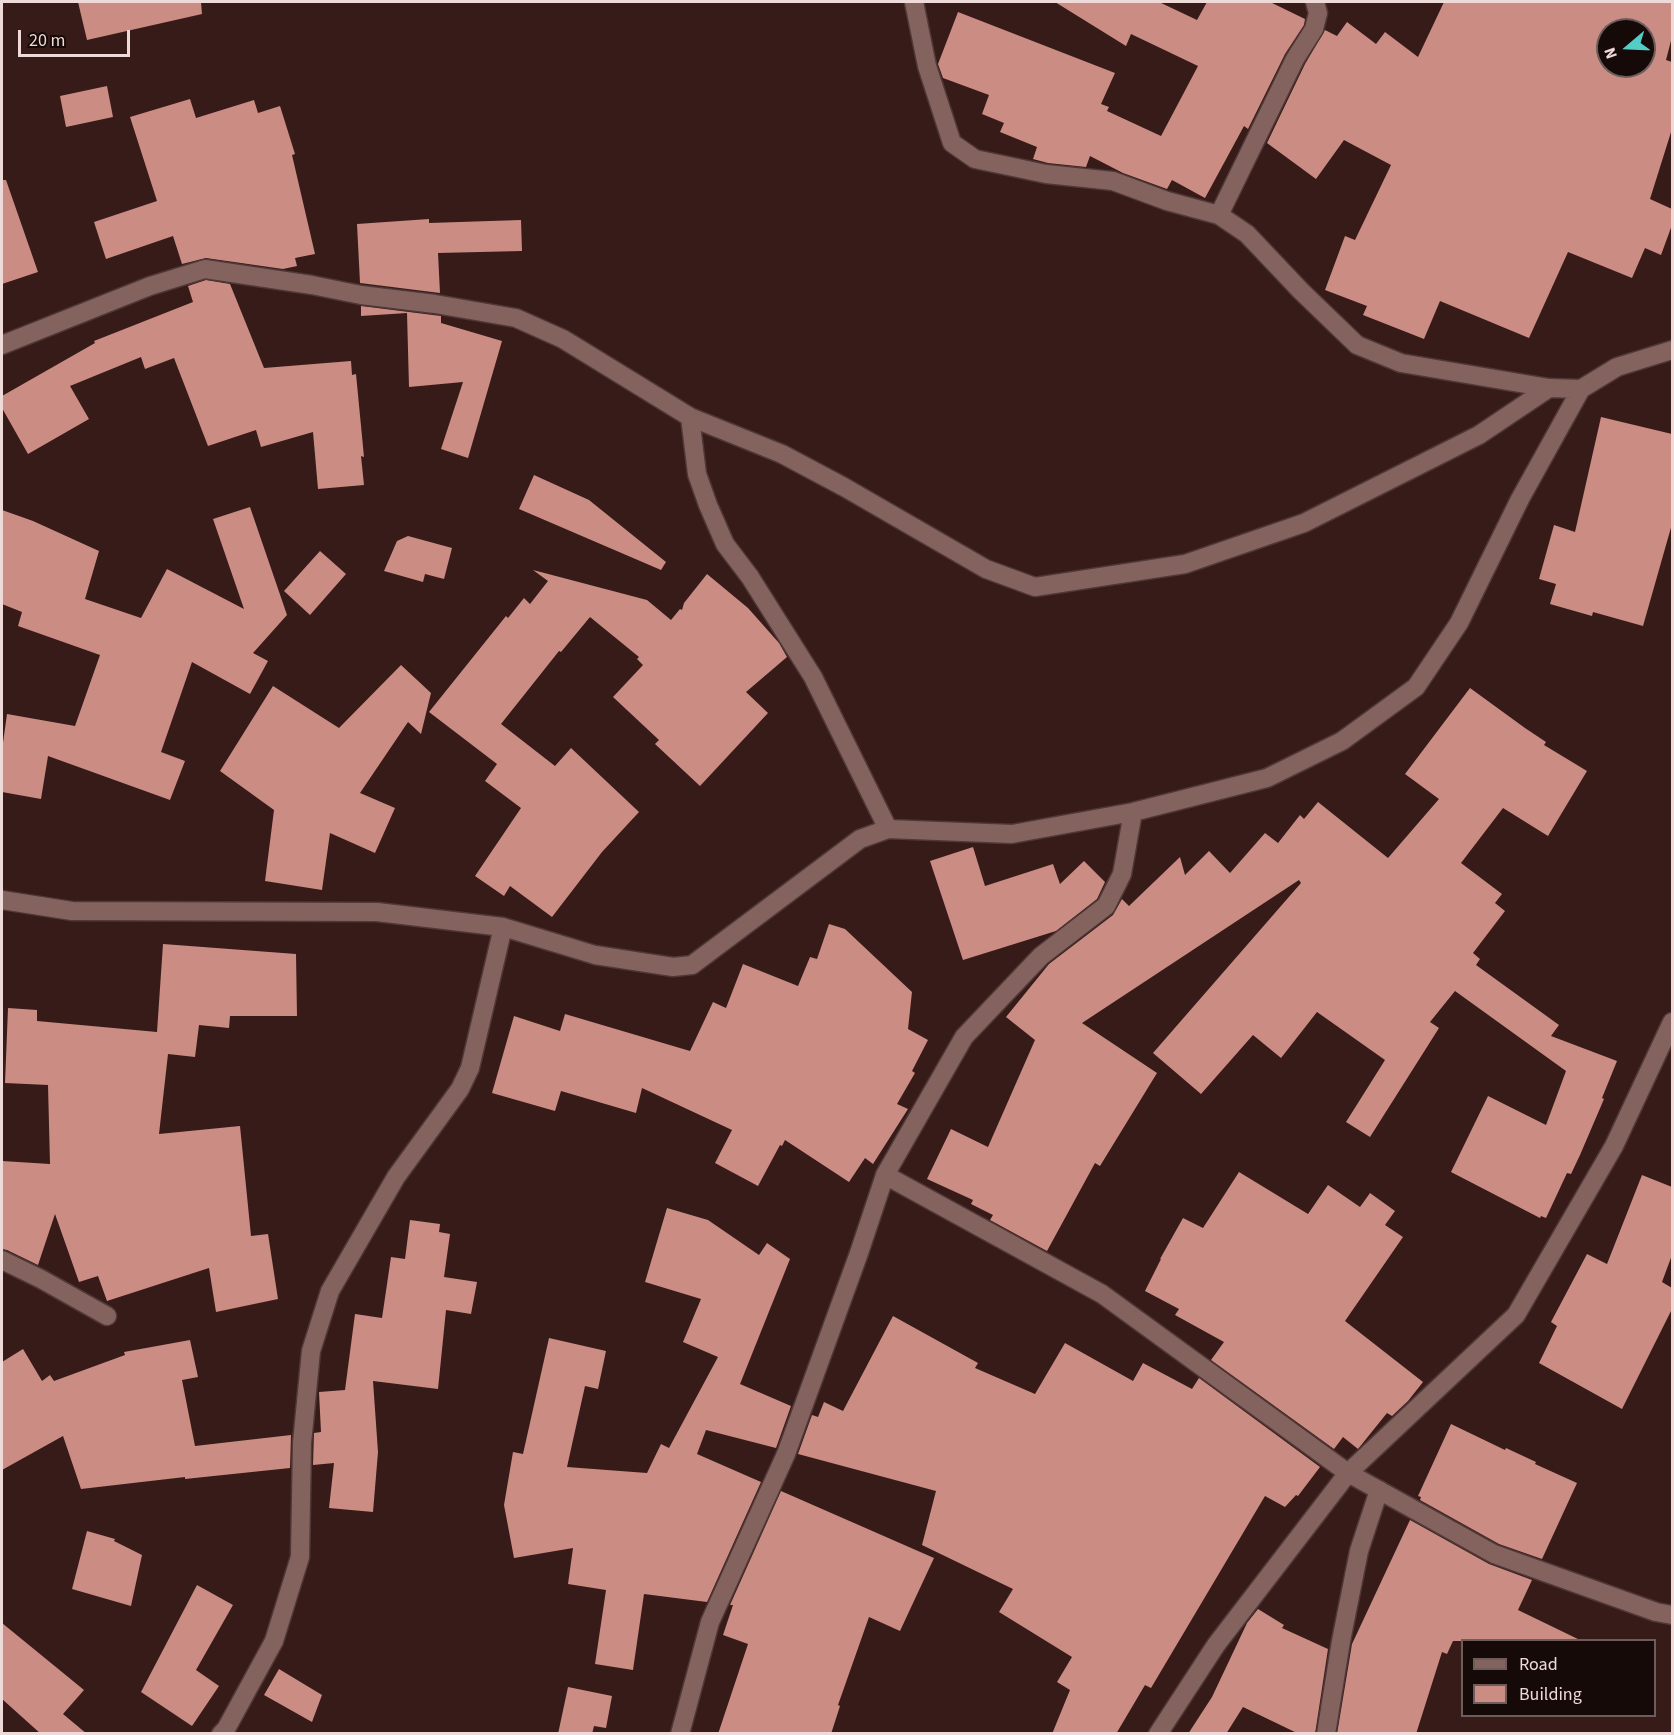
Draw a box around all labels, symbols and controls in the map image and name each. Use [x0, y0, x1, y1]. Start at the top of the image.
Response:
scale bar [21, 18, 134, 56]
north arrow [1596, 18, 1656, 78]
text: 20 m [29, 28, 65, 53]
text: N [1599, 45, 1623, 62]
legend [1461, 1639, 1656, 1717]
text: Road [1519, 1652, 1558, 1677]
text: Building [1519, 1682, 1582, 1707]

